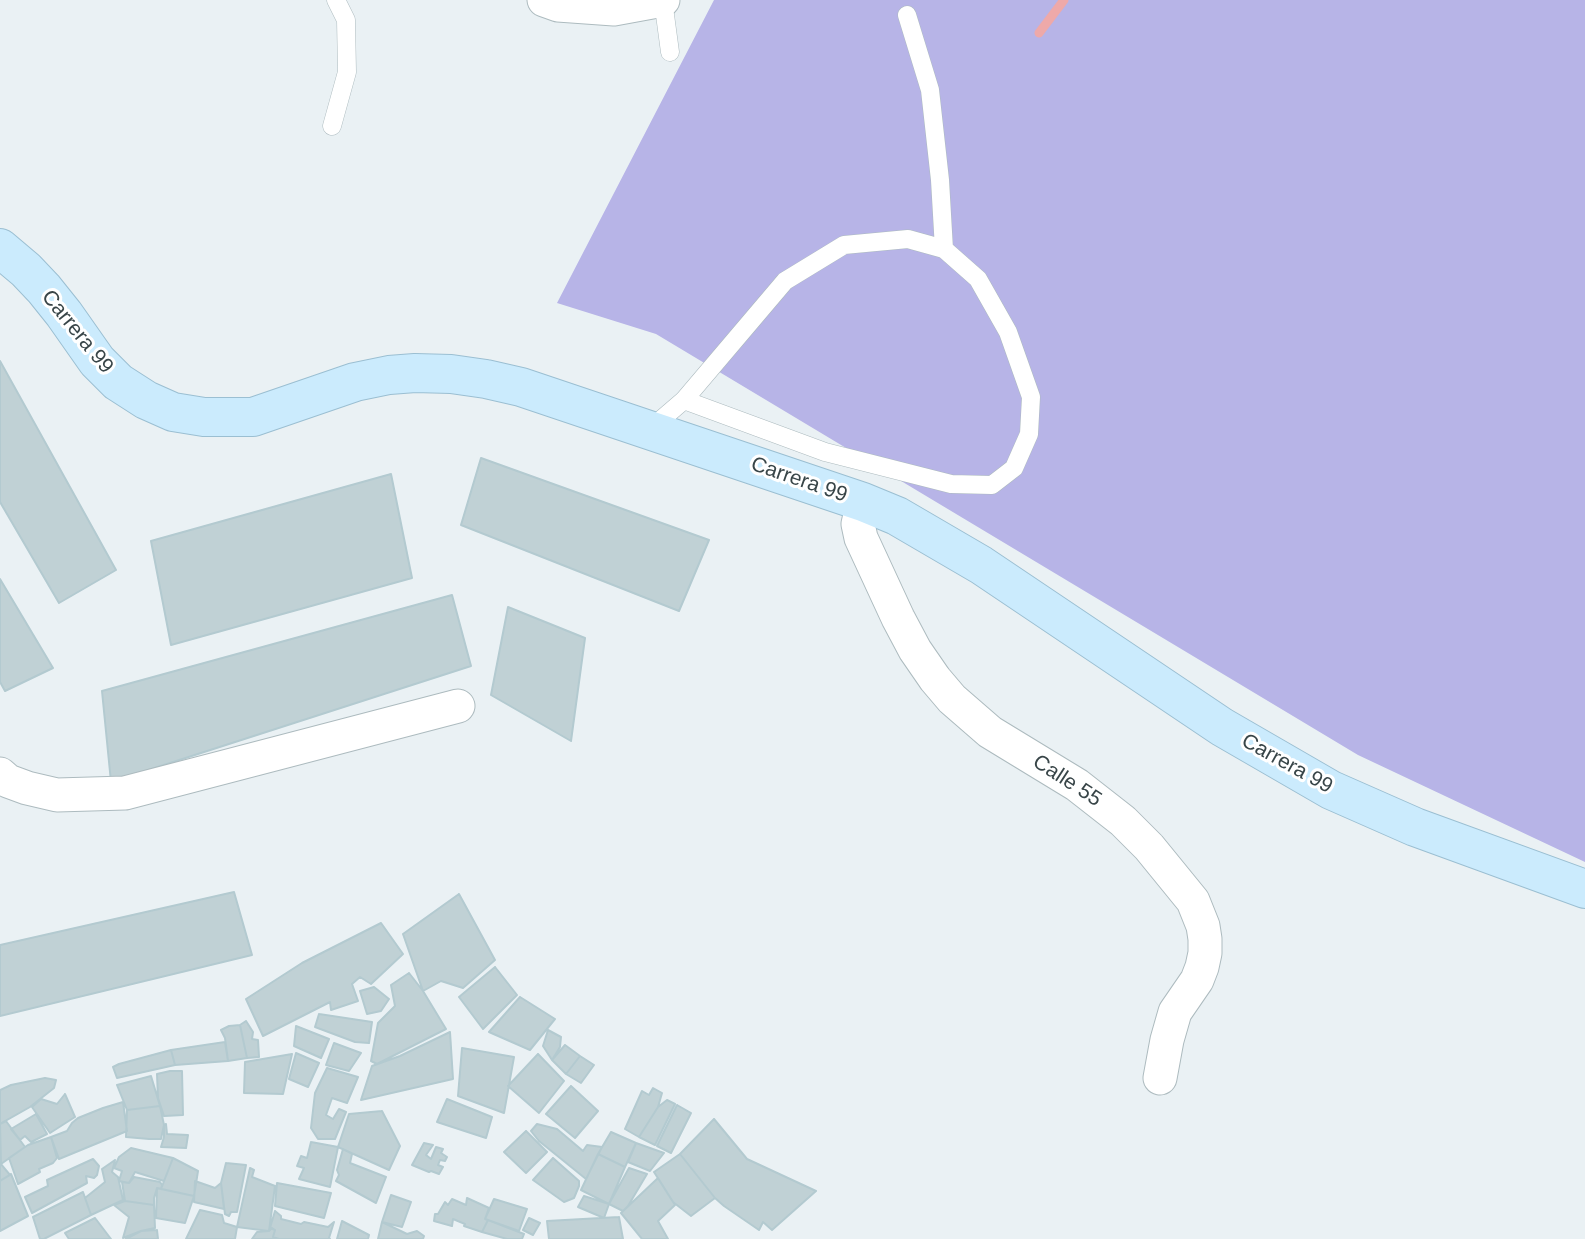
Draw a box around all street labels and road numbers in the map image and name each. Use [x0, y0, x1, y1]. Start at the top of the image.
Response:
street label: Carrera 99 [36, 285, 118, 379]
street label: Carrera 99 [747, 452, 851, 508]
street label: Carrera 99 [1237, 729, 1337, 799]
street label: Calle 55 [1028, 749, 1106, 813]

